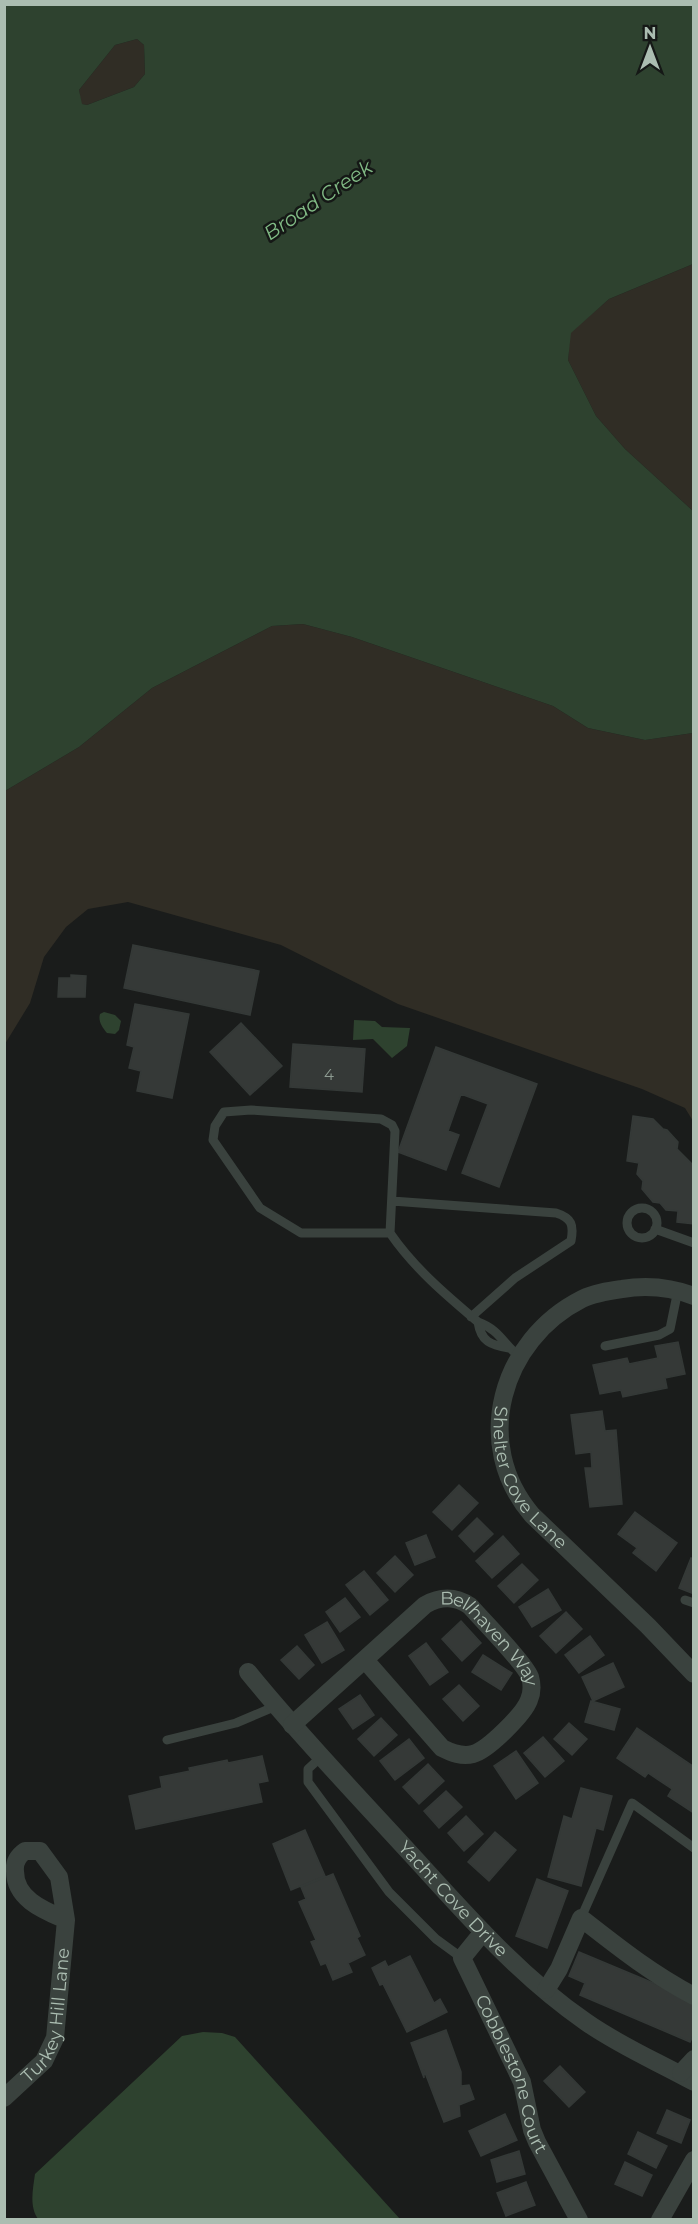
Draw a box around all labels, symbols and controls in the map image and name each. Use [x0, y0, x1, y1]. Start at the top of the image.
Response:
north arrow [620, 18, 680, 78]
text: N [644, 24, 656, 43]
water label: Broad Creek [259, 154, 378, 245]
house number: 4 [324, 1065, 334, 1084]
street label: Shelter Cove Lane [489, 1405, 572, 1554]
street label: Bellhaven Way [440, 1587, 543, 1687]
street label: Yacht Cove Drive [394, 1837, 513, 1962]
street label: Turkey Hill Lane [17, 1947, 74, 2087]
street label: Cobblestone Court [470, 1991, 552, 2157]

